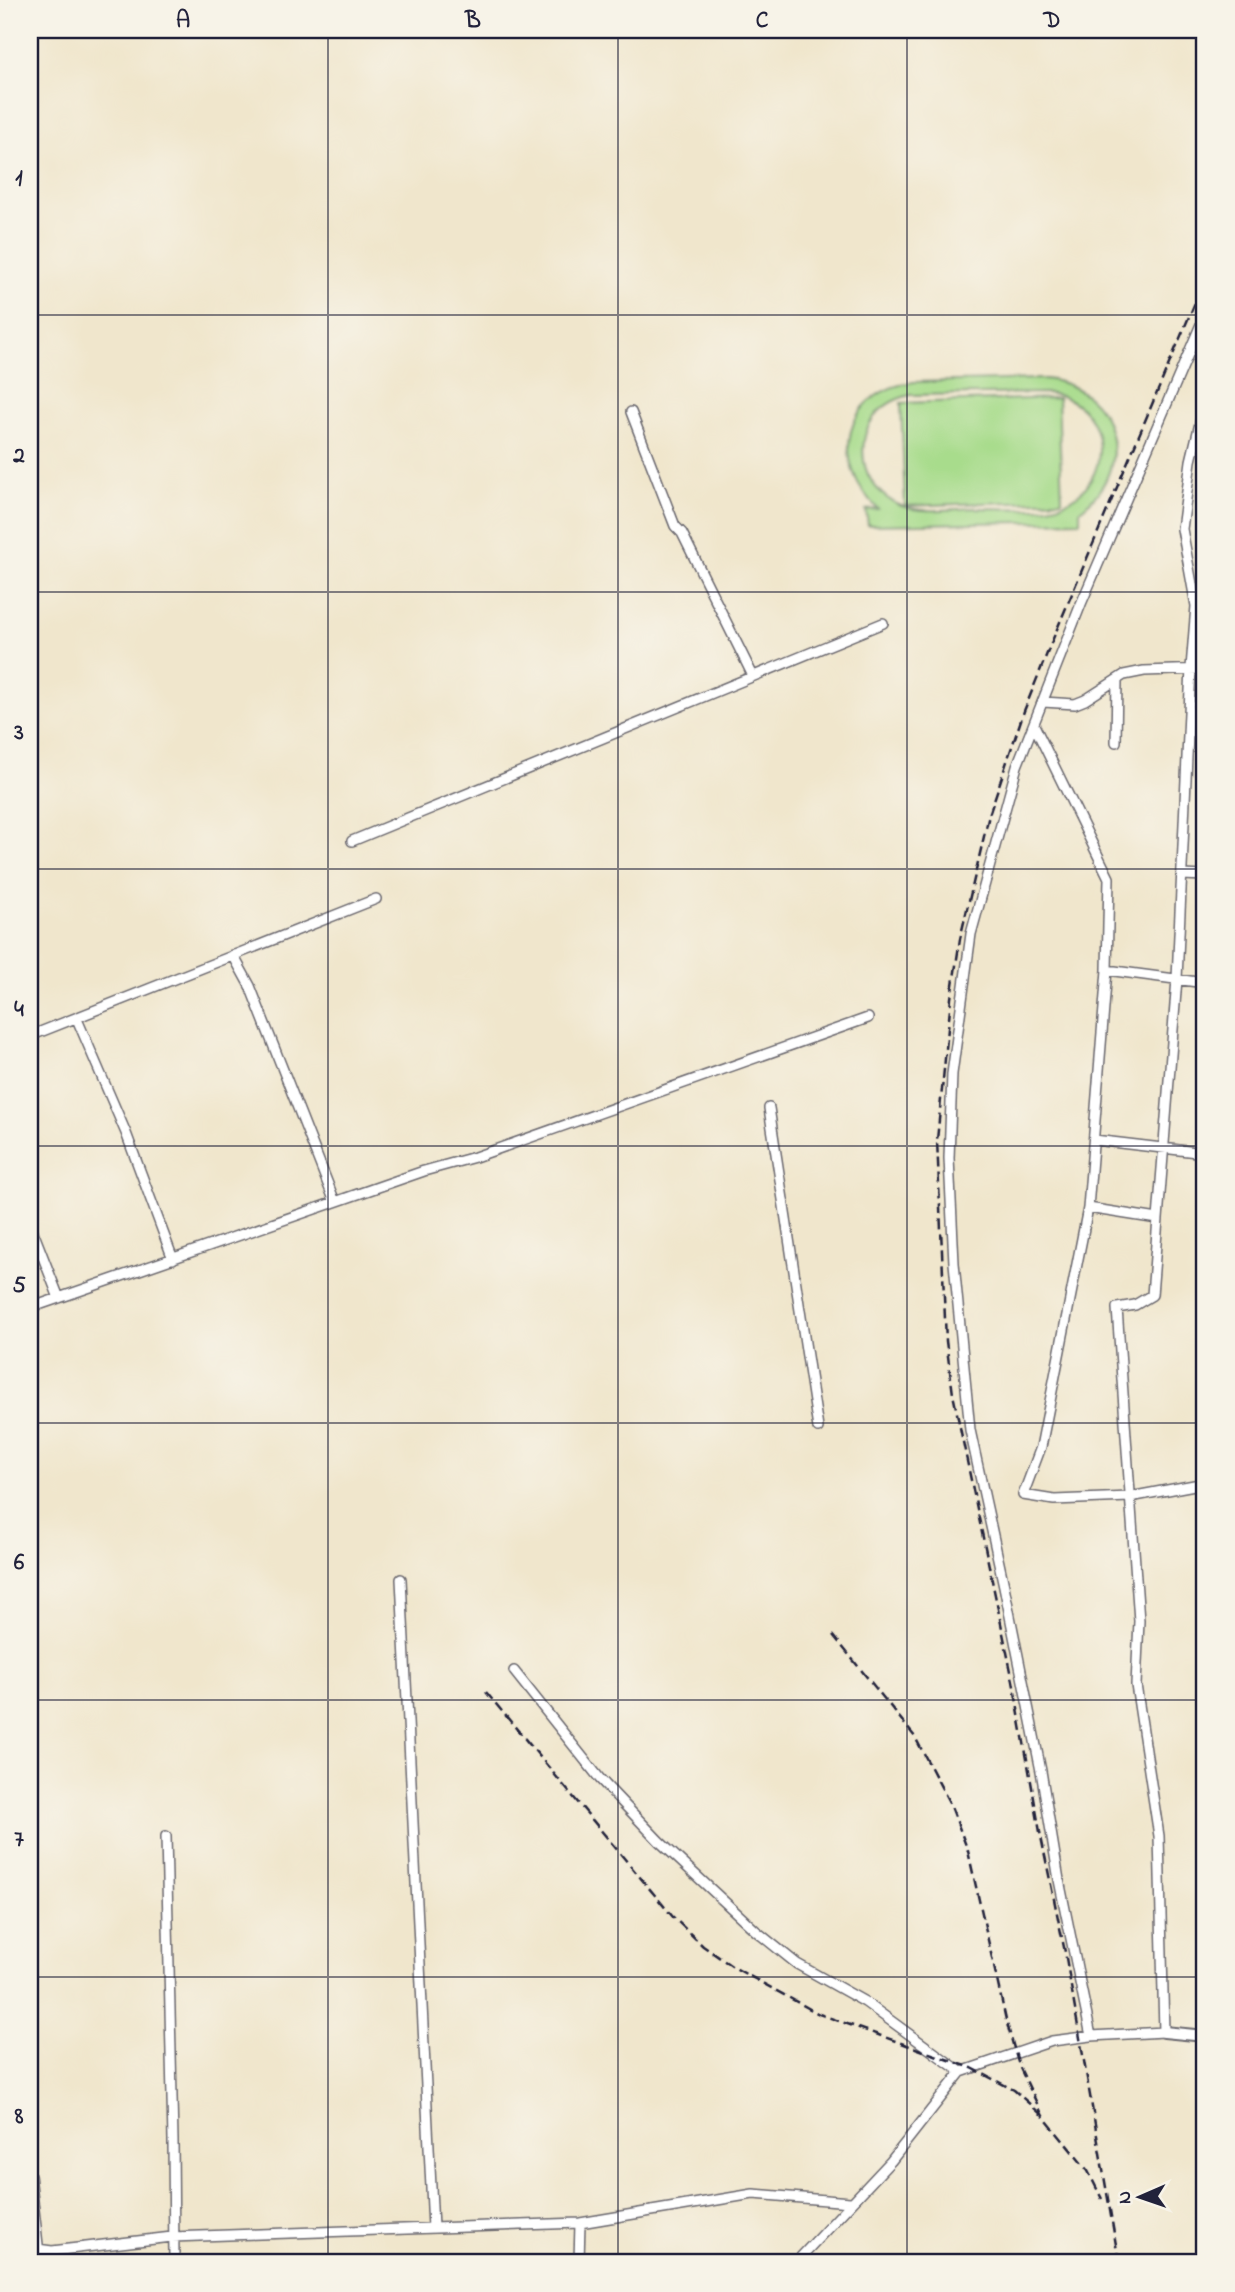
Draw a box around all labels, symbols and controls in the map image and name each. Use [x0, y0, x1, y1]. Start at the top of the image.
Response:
text: A [176, 5, 190, 38]
text: B [464, 5, 481, 38]
text: C [756, 5, 769, 38]
text: D [1043, 5, 1060, 38]
text: 1 [15, 163, 23, 196]
text: 2 [12, 440, 25, 473]
text: 3 [13, 717, 24, 750]
text: 4 [14, 994, 24, 1027]
text: 5 [12, 1270, 26, 1303]
text: 6 [14, 1547, 25, 1580]
text: 7 [14, 1824, 24, 1857]
text: 8 [14, 2101, 24, 2134]
north arrow [1106, 2162, 1176, 2232]
text: N [1112, 2190, 1139, 2204]

